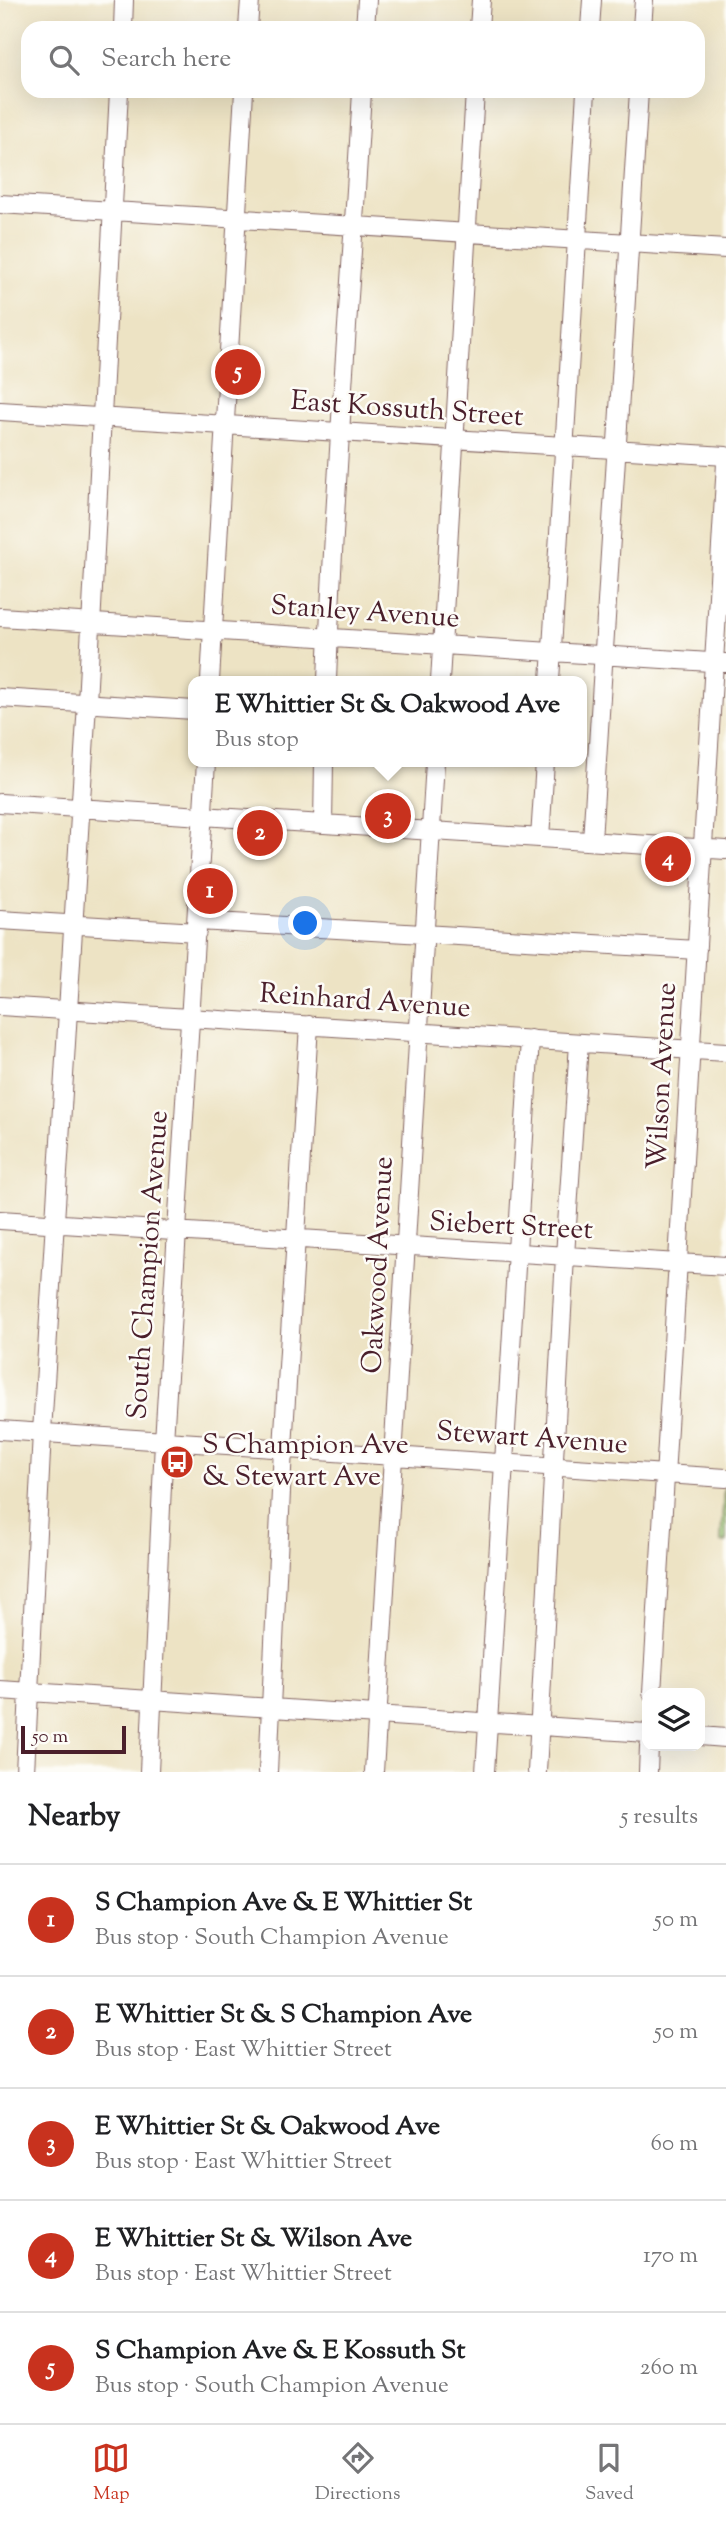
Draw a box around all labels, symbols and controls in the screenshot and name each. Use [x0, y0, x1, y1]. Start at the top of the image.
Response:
search box [21, 21, 705, 98]
icon: search [45, 41, 83, 79]
text: Search here [101, 41, 231, 78]
pin: 5 [215, 346, 261, 398]
street label: East Kossuth Street [289, 382, 525, 438]
street label: Stanley Avenue [269, 586, 461, 640]
popup [188, 676, 587, 767]
text: E Whittier St & Oakwood Ave [215, 687, 560, 724]
text: Bus stop [215, 724, 299, 757]
pin: 3 [365, 790, 411, 842]
pin: 2 [237, 807, 283, 859]
pin: 4 [645, 833, 691, 885]
pin: 1 [187, 865, 233, 917]
your location [288, 906, 322, 940]
street label: Reinhard Avenue [258, 975, 472, 1029]
street label: Wilson Avenue [638, 981, 688, 1171]
street label: South Champion Avenue [118, 1109, 180, 1421]
street label: Oakwood Avenue [353, 1155, 405, 1375]
street label: Siebert Street [428, 1203, 594, 1251]
street label: Stewart Avenue [435, 1412, 629, 1466]
place label: S Champion Ave & Stewart Ave [202, 1426, 409, 1498]
bus stop icon: S Champion Ave & Stewart Ave [158, 1443, 196, 1481]
map controls [642, 1688, 705, 1751]
button: layers [642, 1688, 705, 1751]
scale bar [21, 1723, 126, 1755]
text: 50 m [32, 1724, 68, 1751]
text: Nearby [28, 1796, 120, 1839]
text: 5 results [621, 1801, 698, 1834]
text: S Champion Ave & E Whittier St [95, 1885, 472, 1922]
text: 1 [47, 1904, 55, 1937]
text: 50 m [654, 1904, 698, 1937]
text: Bus stop · South Champion Avenue [95, 1922, 449, 1955]
text: E Whittier St & S Champion Ave [95, 1997, 472, 2034]
text: 2 [46, 2016, 56, 2049]
text: 50 m [654, 2016, 698, 2049]
text: Bus stop · East Whittier Street [95, 2034, 392, 2067]
text: E Whittier St & Oakwood Ave [95, 2109, 440, 2146]
text: 3 [46, 2128, 56, 2161]
text: 60 m [650, 2128, 698, 2161]
text: Bus stop · East Whittier Street [95, 2146, 392, 2179]
text: E Whittier St & Wilson Ave [95, 2221, 412, 2258]
text: 4 [45, 2240, 57, 2273]
text: 170 m [643, 2240, 698, 2273]
text: Bus stop · East Whittier Street [95, 2258, 392, 2291]
text: S Champion Ave & E Kossuth St [95, 2333, 465, 2370]
text: 5 [47, 2352, 55, 2385]
text: 260 m [640, 2352, 698, 2385]
text: Bus stop · South Champion Avenue [95, 2370, 449, 2403]
tab: Map [92, 2439, 130, 2508]
tab: Directions [315, 2439, 400, 2508]
tab: Saved [585, 2439, 634, 2508]

